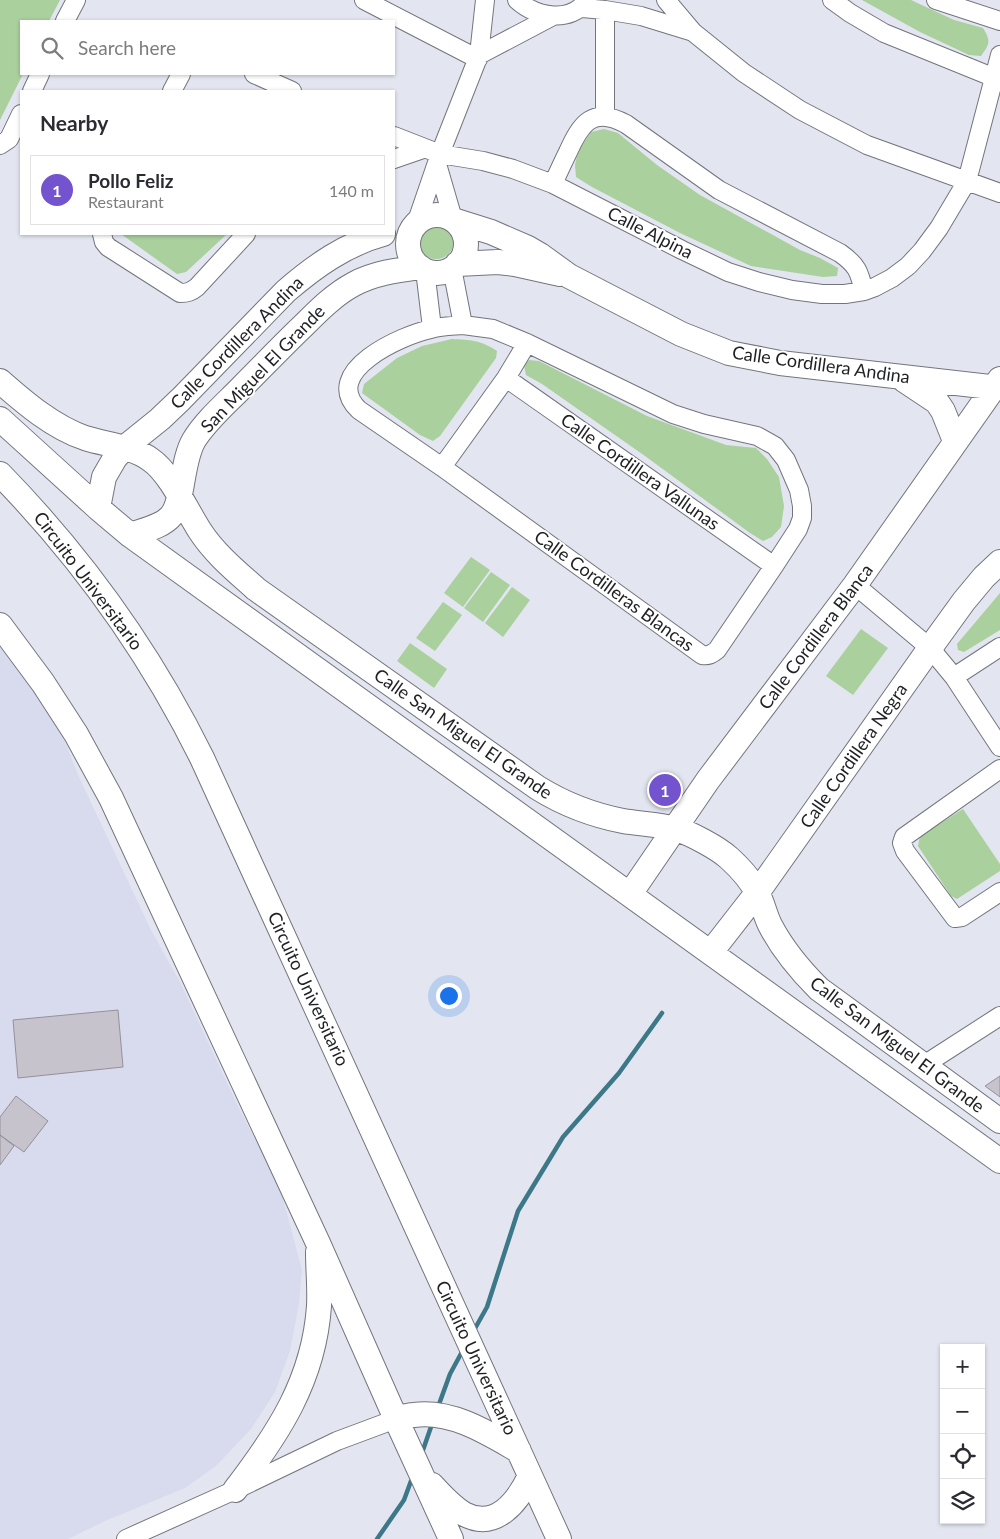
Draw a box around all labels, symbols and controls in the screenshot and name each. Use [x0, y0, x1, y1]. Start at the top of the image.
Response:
search box [20, 20, 395, 75]
icon: search [38, 34, 66, 62]
text: Search here [78, 36, 176, 59]
text: Nearby [40, 110, 108, 135]
text: Pollo Feliz [88, 169, 174, 192]
text: 1 [52, 181, 62, 200]
text: 140 m [329, 181, 374, 200]
text: Restaurant [88, 192, 164, 211]
street label: Calle Alpina [604, 201, 697, 263]
street label: Calle Cordillera Andina [165, 271, 307, 413]
street label: San Miguel El Grande [196, 300, 329, 437]
street label: Calle Cordillera Andina [731, 341, 911, 387]
street label: Calle Cordillera Vallunas [557, 408, 724, 534]
street label: Circuito Universitario [30, 507, 148, 654]
street label: Calle Cordilleras Blancas [530, 525, 699, 656]
street label: Calle Cordillera Blanca [753, 559, 877, 713]
street label: Calle San Miguel El Grande [370, 663, 557, 803]
street label: Calle Cordillera Negra [795, 679, 911, 832]
pin: 1 [649, 771, 681, 809]
street label: Circuito Universitario [264, 908, 354, 1069]
street label: Calle San Miguel El Grande [806, 971, 989, 1117]
your location [436, 983, 462, 1009]
street label: Circuito Universitario [432, 1277, 522, 1438]
map controls [940, 1344, 985, 1524]
button: + [940, 1344, 985, 1389]
button: − [940, 1389, 985, 1434]
button: locate [940, 1434, 985, 1479]
button: layers [940, 1479, 985, 1524]

